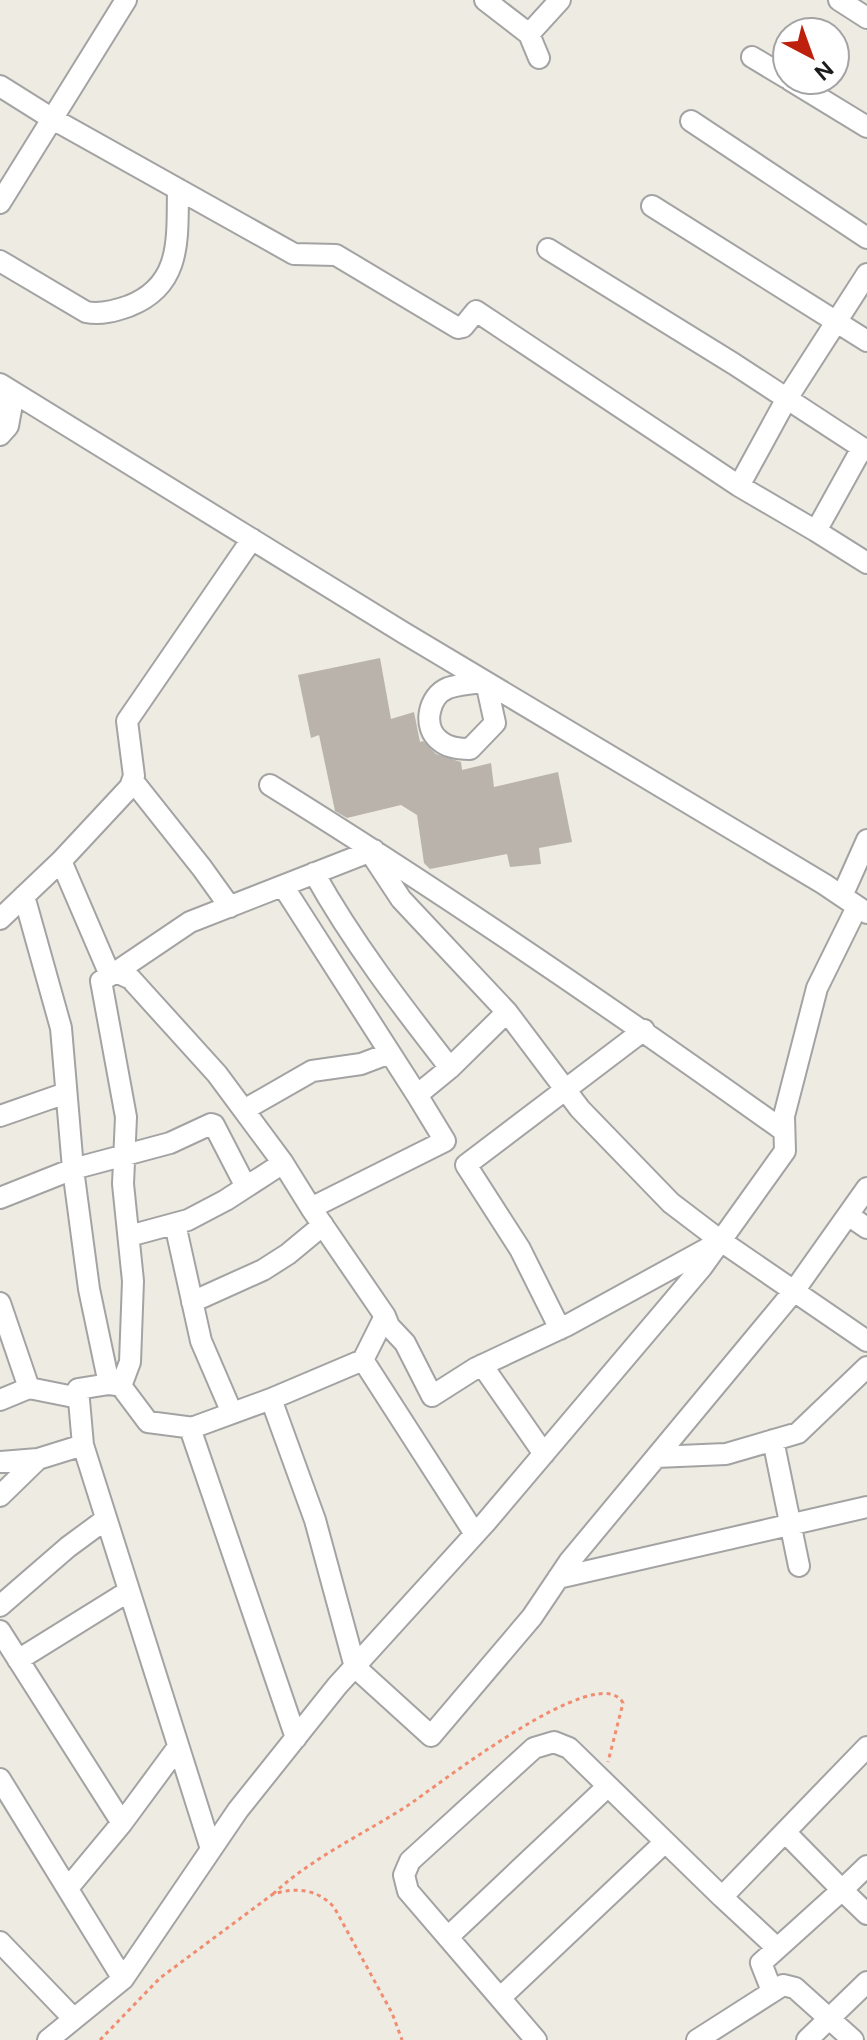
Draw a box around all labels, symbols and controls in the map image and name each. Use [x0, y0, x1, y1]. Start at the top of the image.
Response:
north arrow [771, 16, 851, 96]
text: N [808, 55, 839, 87]

